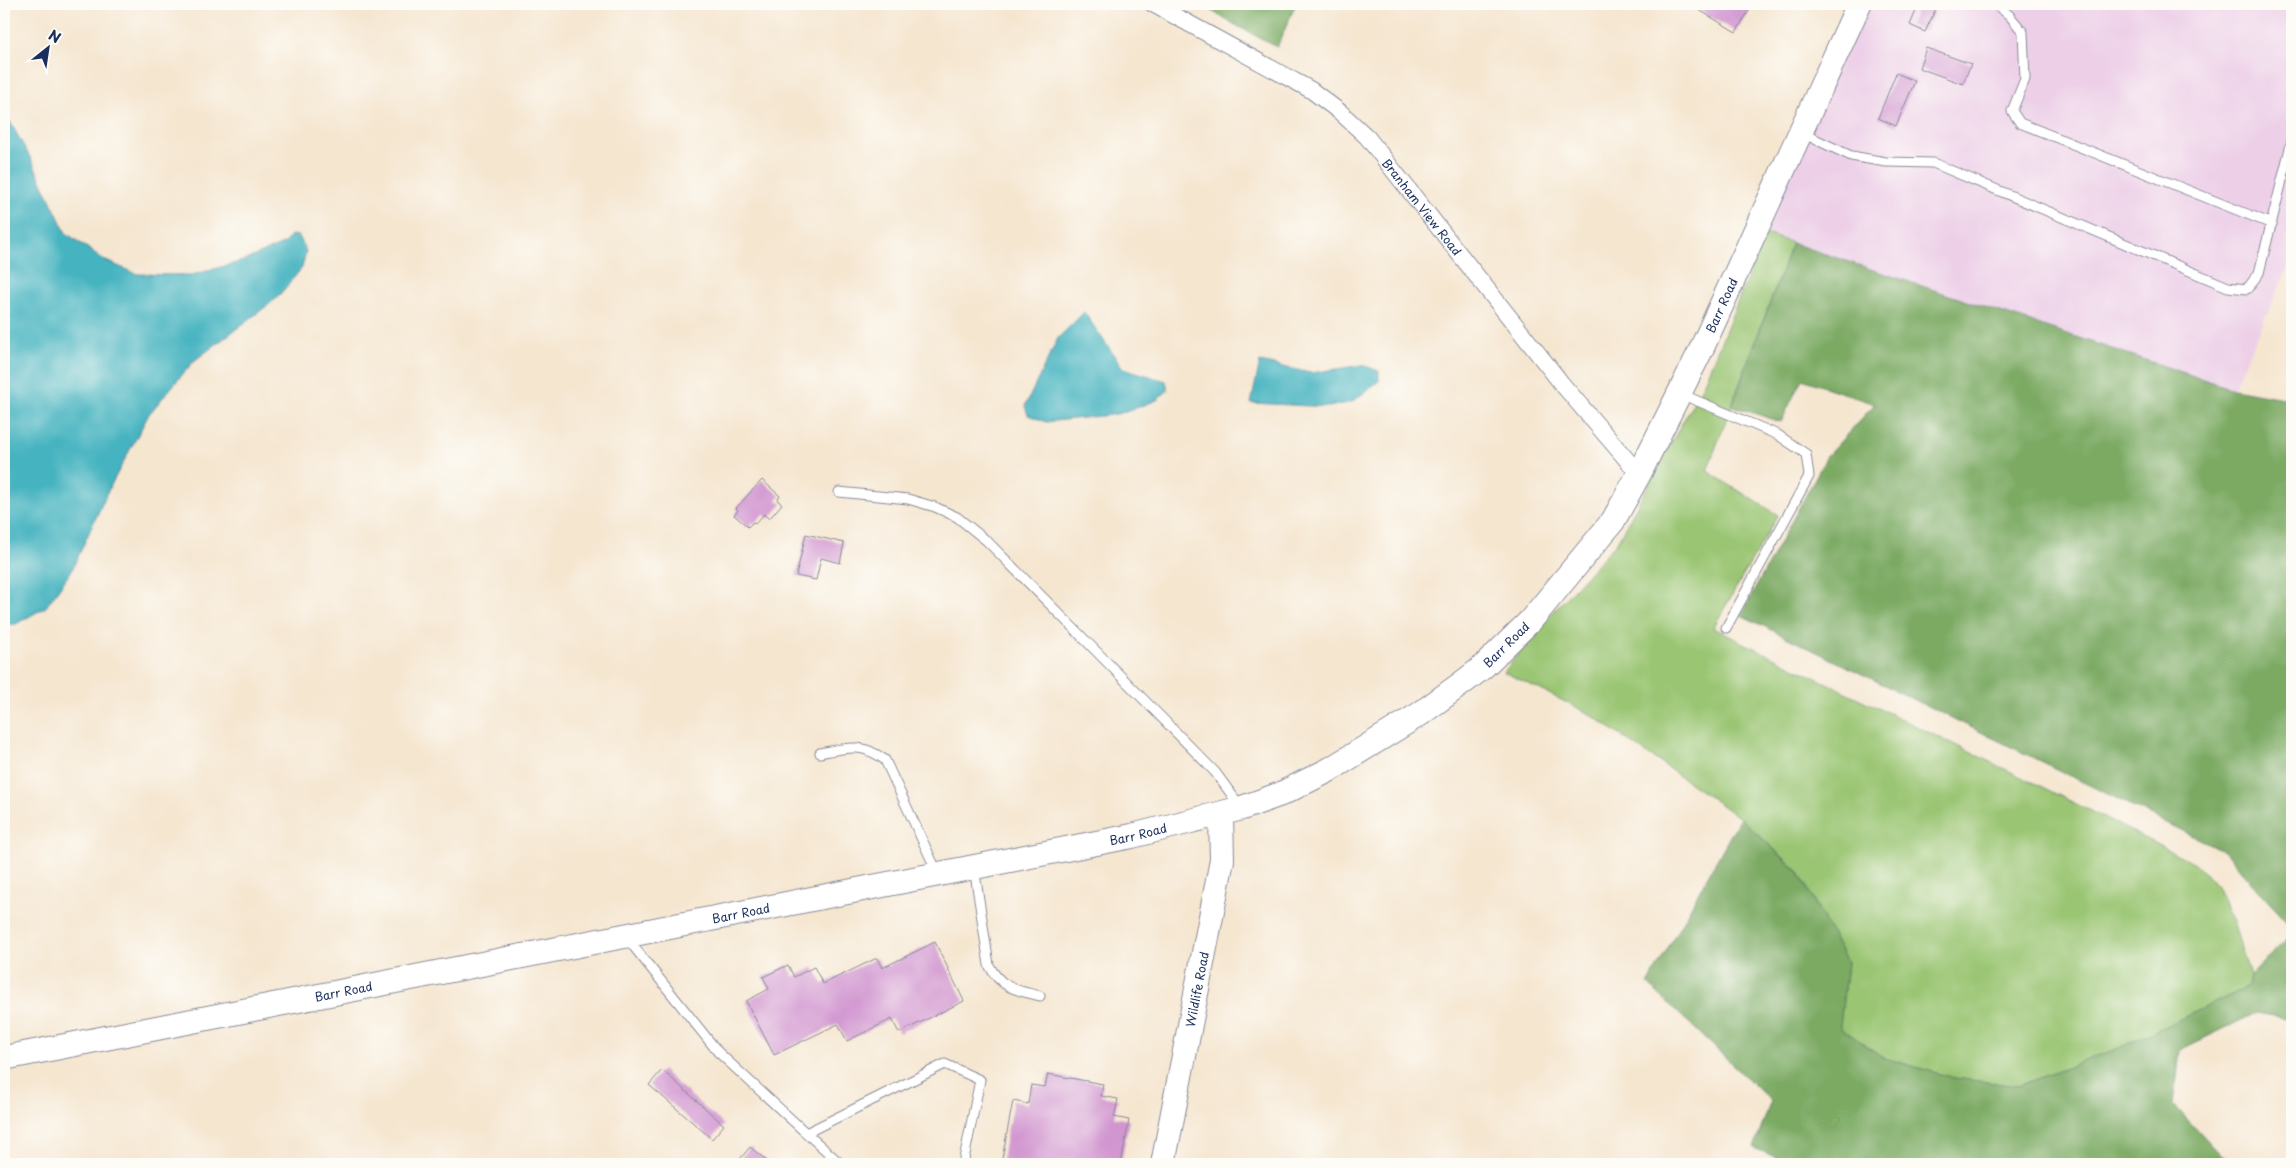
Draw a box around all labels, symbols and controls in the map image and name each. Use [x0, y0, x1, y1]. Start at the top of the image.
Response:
north arrow [22, 22, 72, 72]
text: N [45, 24, 65, 48]
street label: Branham View Road [1378, 155, 1466, 259]
street label: Barr Road [1701, 275, 1742, 336]
street label: Barr Road [1479, 617, 1533, 671]
street label: Barr Road [1108, 818, 1169, 849]
street label: Barr Road [710, 898, 771, 927]
street label: Wildlife Road [1181, 950, 1213, 1029]
street label: Barr Road [313, 977, 374, 1006]

